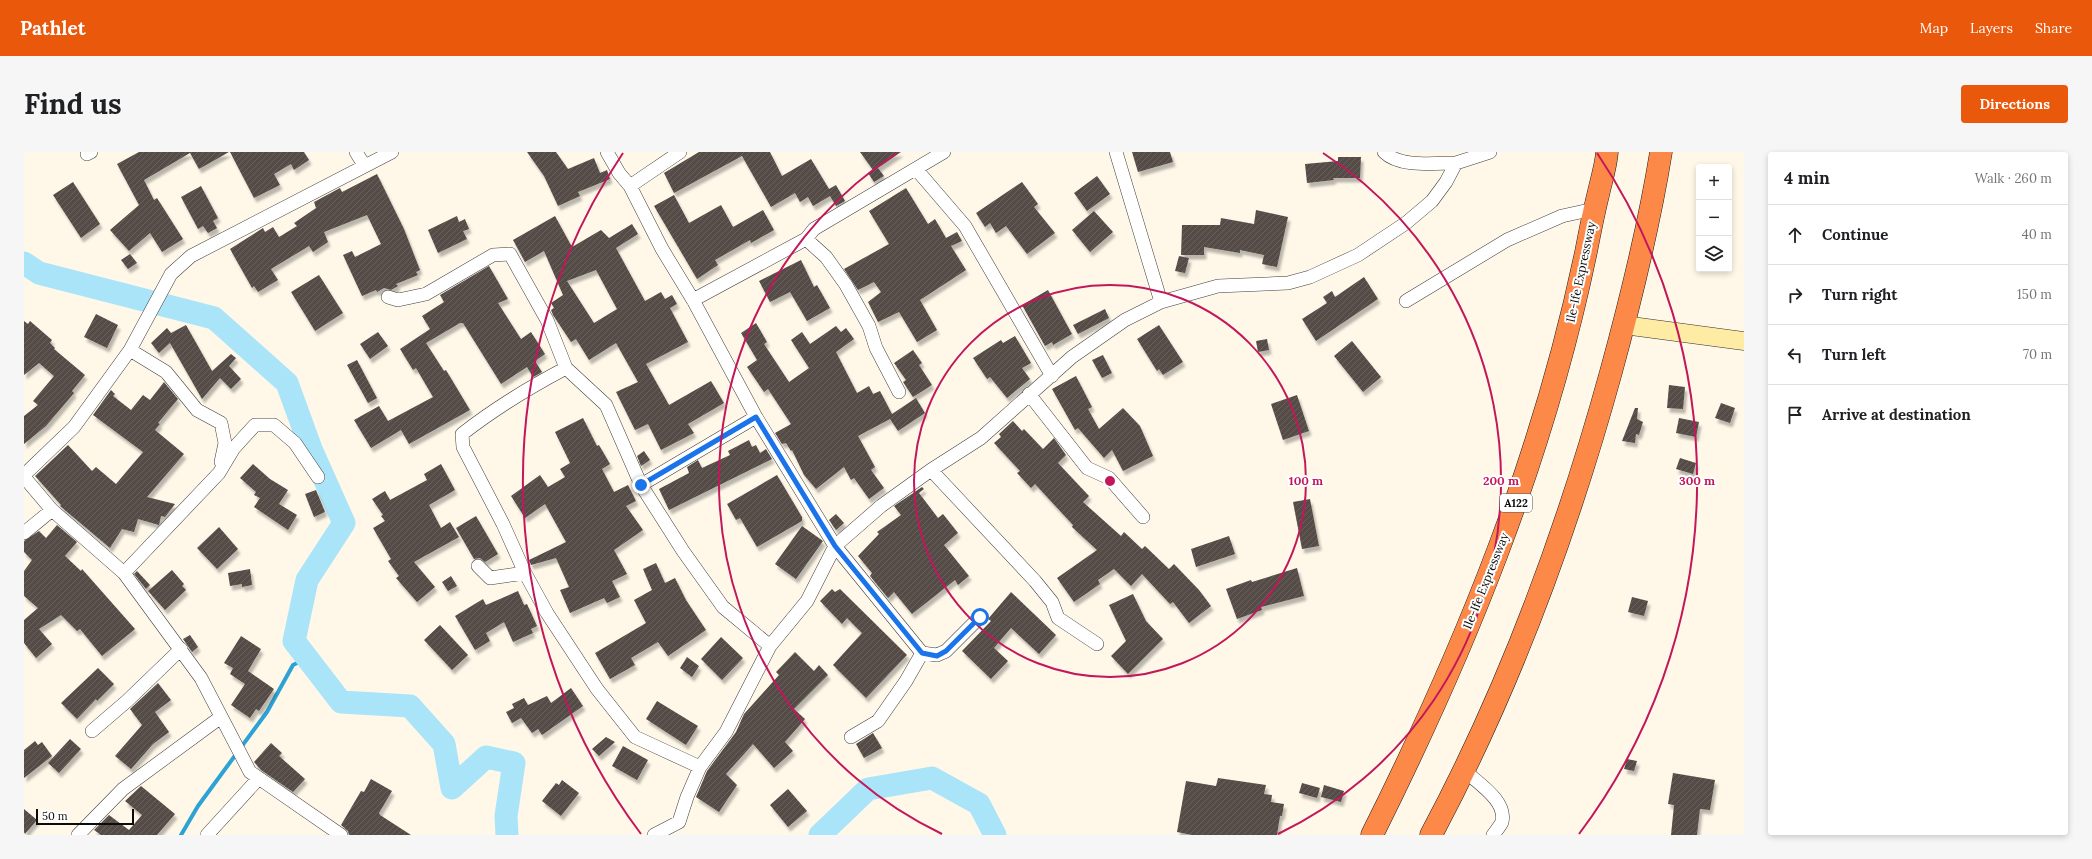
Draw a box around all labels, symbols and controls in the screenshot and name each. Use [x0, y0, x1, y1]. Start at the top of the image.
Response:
text: Pathlet [20, 16, 85, 40]
text: Map [1920, 19, 1948, 37]
text: Layers [1970, 19, 2013, 37]
text: Share [2035, 19, 2072, 37]
button: Directions [1961, 85, 2068, 123]
text: Find us [24, 86, 122, 122]
map controls [1696, 164, 1732, 272]
button: + [1696, 164, 1732, 200]
text: 4 min [1784, 167, 1830, 189]
text: Walk · 260 m [1975, 170, 2052, 187]
button: − [1696, 200, 1732, 236]
street label: Ile-Ife Expressway [1563, 219, 1599, 324]
icon: ahead [1784, 224, 1806, 246]
text: Continue [1822, 225, 1888, 244]
text: 40 m [2022, 226, 2052, 243]
button: layers [1696, 236, 1732, 272]
icon: right [1784, 284, 1806, 306]
text: Turn right [1822, 285, 1898, 304]
text: 150 m [2017, 286, 2052, 303]
icon: left [1784, 344, 1806, 366]
text: Turn left [1822, 345, 1886, 364]
text: 70 m [2023, 346, 2052, 363]
icon: arrive [1784, 404, 1806, 426]
text: Arrive at destination [1822, 405, 1971, 424]
text: 100 m [1289, 473, 1323, 488]
text: 200 m [1483, 473, 1519, 488]
text: 300 m [1679, 473, 1715, 488]
centre of rings [1103, 474, 1117, 488]
route end [632, 476, 650, 494]
road number: A122 [1500, 494, 1532, 512]
street label: Ile-Ife Expressway [1459, 530, 1512, 631]
route start [971, 608, 989, 626]
scale bar [36, 807, 134, 826]
text: 50 m [42, 809, 68, 823]

